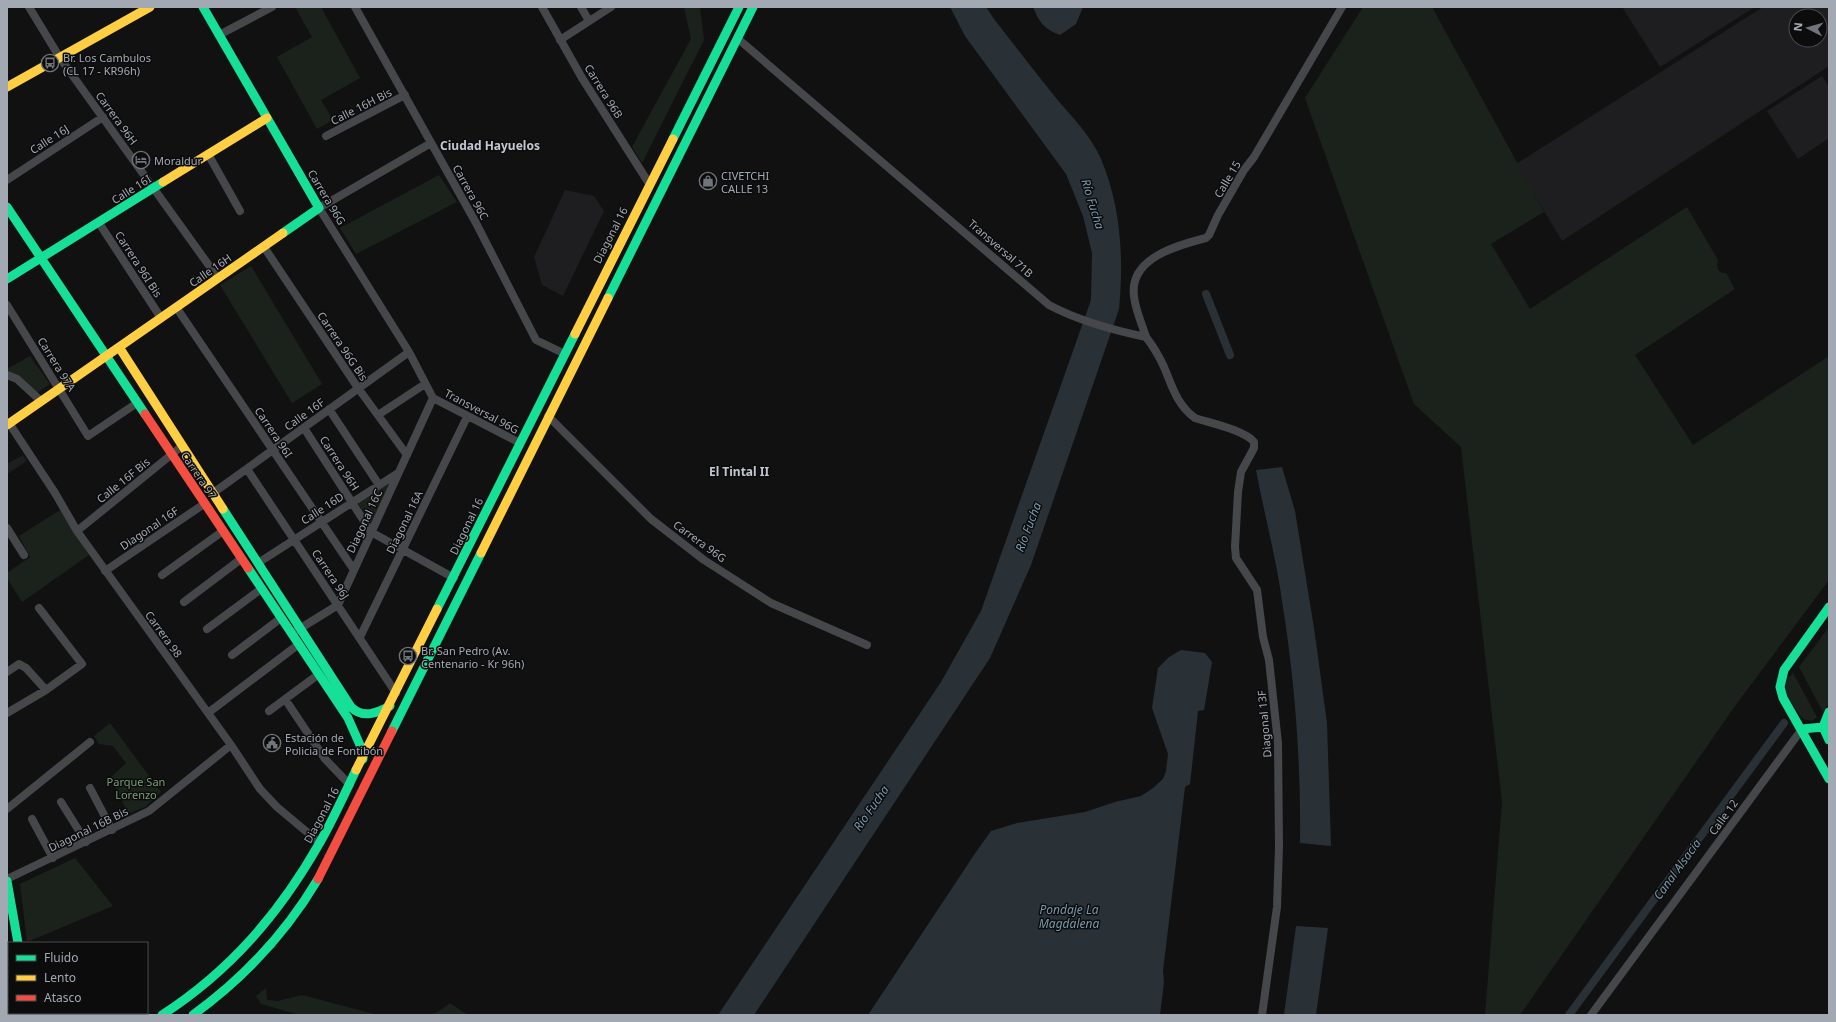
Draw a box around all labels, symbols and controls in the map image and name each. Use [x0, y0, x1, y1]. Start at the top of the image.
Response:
north arrow [1788, 8, 1828, 48]
text: N [1790, 22, 1805, 32]
place label: Br. Los Cambulos (CL 17 - KR96h) [63, 50, 151, 78]
bus stop icon: Br. Los Cambulos (CL 17 - KR96h) [40, 53, 60, 73]
street label: Carrera 96B [581, 61, 627, 121]
street label: Calle 16H Bis [328, 84, 394, 128]
street label: Carrera 96H [93, 88, 141, 148]
street label: Calle 16J [27, 121, 71, 157]
district label: Ciudad Hayuelos [440, 137, 540, 154]
hotel icon: Moraldur [131, 150, 151, 170]
place label: Moraldur [154, 153, 203, 168]
street label: Calle 15 [1210, 158, 1244, 200]
street label: Carrera 96C [450, 162, 492, 222]
street label: Carrera 96G [305, 167, 349, 227]
place label: CIVETCHI CALLE 13 [721, 168, 769, 196]
street label: Calle 16I [108, 171, 154, 207]
shop icon: CIVETCHI CALLE 13 [698, 171, 718, 191]
water label: Río Fucha [1077, 177, 1109, 231]
street label: Diagonal 16 [589, 204, 631, 266]
street label: Transversal 71B [965, 216, 1037, 280]
street label: Carrera 96I Bis [112, 228, 166, 300]
street label: Calle 16H [186, 250, 234, 290]
street label: Carrera 96G Bis [314, 309, 372, 383]
street label: Carrera 97A [34, 334, 80, 395]
street label: Transversal 96G [442, 385, 522, 437]
street label: Calle 16F [281, 394, 327, 434]
street label: Carrera 96I [252, 404, 297, 460]
street label: Carrera 96H [317, 433, 363, 493]
street label: Carrera 97 [178, 448, 220, 502]
street label: Calle 16F Bis [93, 454, 153, 506]
district label: El Tintal II [709, 463, 769, 480]
street label: Diagonal 16C [343, 487, 385, 555]
street label: Diagonal 16A [382, 487, 426, 556]
street label: Calle 16D [298, 489, 346, 527]
street label: Diagonal 16 [446, 495, 486, 557]
water label: Río Fucha [1011, 500, 1045, 554]
street label: Diagonal 16F [117, 503, 181, 553]
street label: Carrera 96G [670, 517, 730, 565]
street label: Carrera 96J [309, 546, 353, 602]
street label: Carrera 98 [142, 608, 186, 660]
place label: Br. San Pedro (Av. Centenario - Kr 96h) [421, 643, 524, 671]
bus stop icon: Br. San Pedro (Av. Centenario - Kr 96h) [398, 646, 418, 666]
street label: Diagonal 13F [1254, 689, 1274, 758]
place label: Estación de Policia de Fontibón [285, 730, 383, 758]
public building icon: Estación de Policia de Fontibón [262, 733, 282, 753]
park label: Parque San Lorenzo [107, 774, 165, 802]
water label: Río Fucha [849, 782, 893, 834]
street label: Diagonal 16 [300, 784, 342, 846]
street label: Calle 12 [1705, 796, 1741, 838]
street label: Diagonal 16B Bis [46, 803, 130, 855]
water label: Canal Alsacia [1649, 835, 1705, 903]
water label: Pondaje La Magdalena [1039, 901, 1099, 932]
legend [8, 942, 148, 1014]
text: Fluido [44, 949, 78, 966]
text: Lento [44, 969, 76, 986]
text: Atasco [44, 989, 82, 1006]

